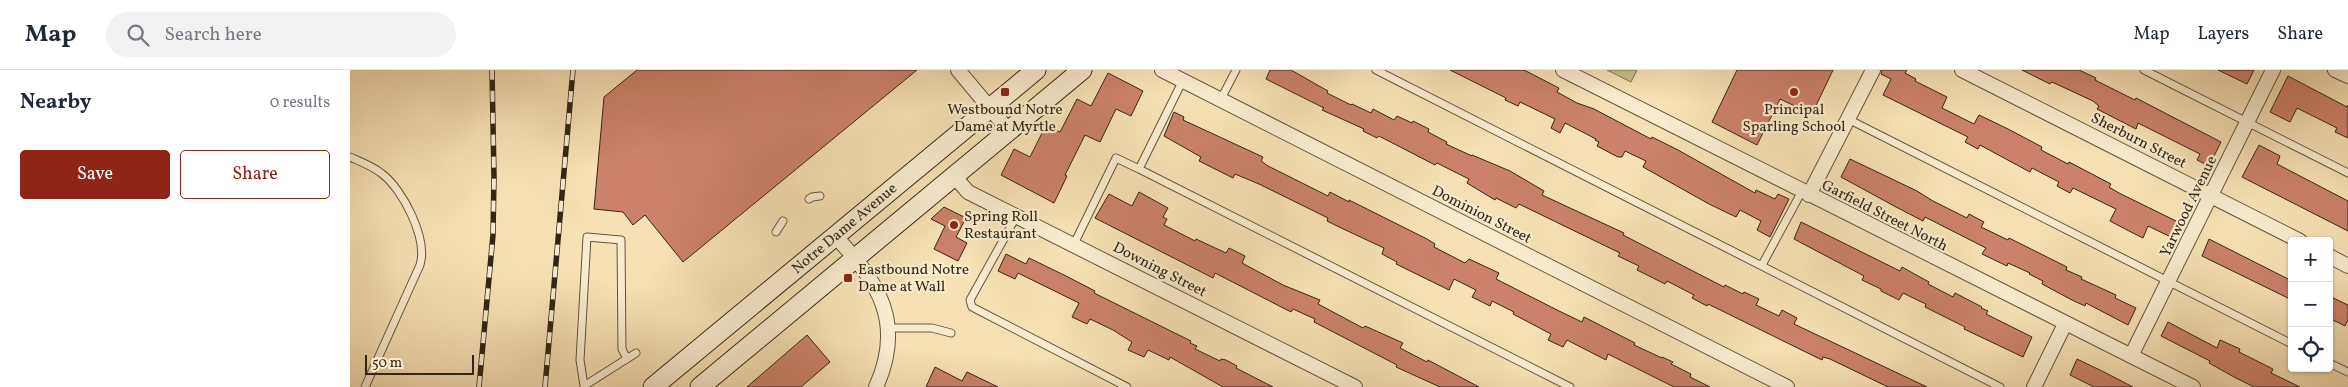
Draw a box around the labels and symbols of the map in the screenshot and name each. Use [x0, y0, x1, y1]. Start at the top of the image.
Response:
marker: Westbound Notre Dame at Myrtle [999, 86, 1011, 98]
marker: Principal Sparling School [1788, 86, 1800, 98]
place label: Westbound Notre Dame at Myrtle [947, 100, 1063, 138]
place label: Principal Sparling School [1742, 100, 1846, 138]
street label: Sherburn Street [2087, 108, 2190, 174]
street label: Yarwood Avenue [2156, 153, 2223, 261]
street label: Garfield Street North [1818, 175, 1951, 257]
street label: Notre Dame Avenue [788, 179, 902, 280]
street label: Dominion Street [1428, 181, 1535, 250]
place label: Spring Roll Restaurant [964, 207, 1038, 245]
marker: Spring Roll Restaurant [948, 219, 960, 231]
street label: Downing Street [1109, 238, 1210, 303]
place label: Eastbound Notre Dame at Wall [858, 260, 969, 298]
marker: Eastbound Notre Dame at Wall [842, 272, 854, 284]
scale bar [365, 352, 474, 375]

